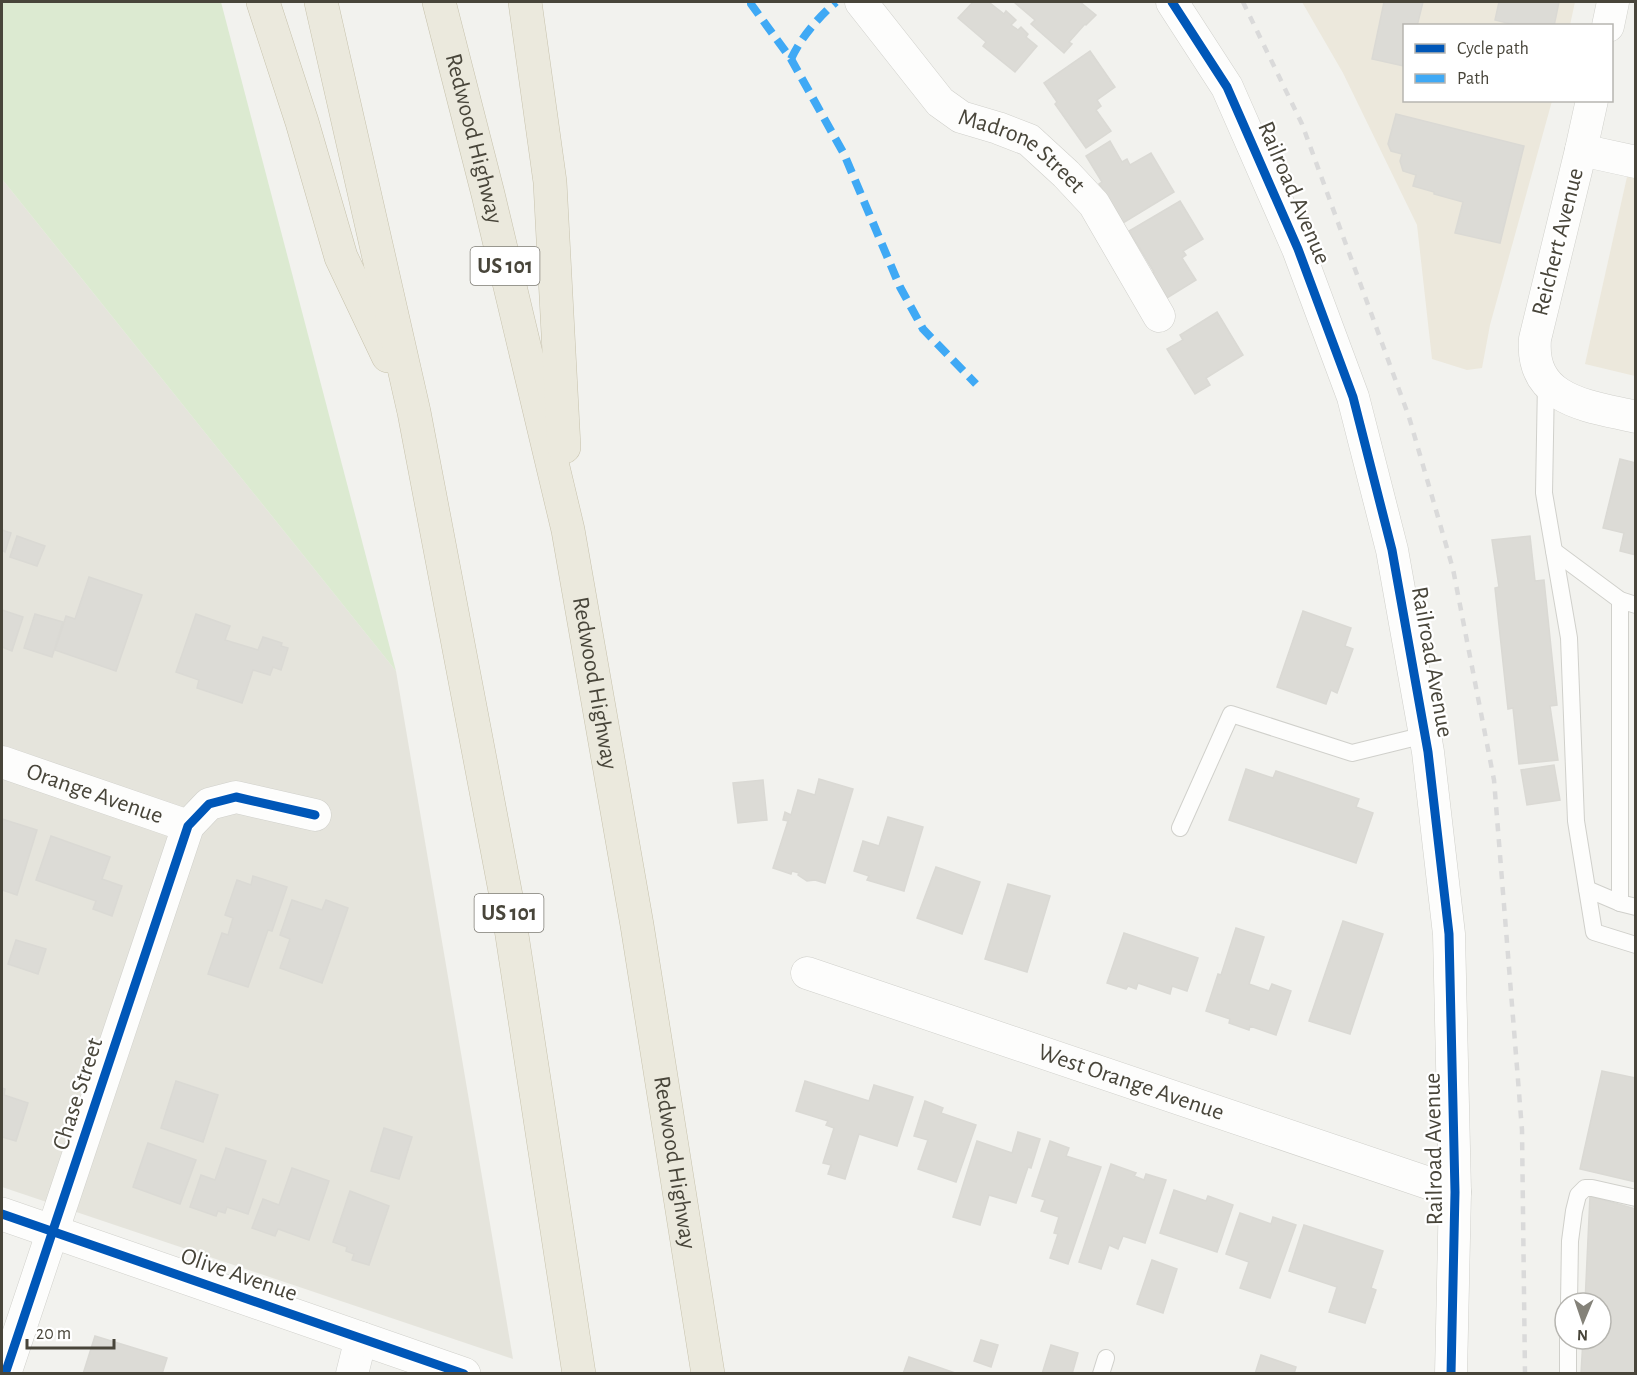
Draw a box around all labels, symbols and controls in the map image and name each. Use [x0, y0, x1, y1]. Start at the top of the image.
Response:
legend [1403, 24, 1613, 102]
text: Cycle path [1457, 40, 1529, 58]
street label: Redwood Highway [441, 51, 507, 226]
text: Path [1457, 70, 1489, 88]
street label: Madrone Street [956, 105, 1090, 198]
street label: Railroad Avenue [1253, 118, 1335, 268]
street label: Reichert Avenue [1528, 166, 1588, 318]
road number: US 101 [470, 247, 540, 285]
street label: Railroad Avenue [1407, 585, 1457, 739]
street label: Redwood Highway [568, 595, 622, 771]
street label: Orange Avenue [23, 759, 166, 828]
road number: US 101 [474, 894, 544, 932]
street label: Chase Street [49, 1035, 108, 1153]
street label: West Orange Avenue [1035, 1040, 1227, 1125]
street label: Railroad Avenue [1421, 1073, 1447, 1225]
street label: Redwood Highway [649, 1074, 700, 1251]
street label: Olive Avenue [178, 1244, 300, 1306]
north arrow [1553, 1291, 1613, 1351]
scale bar [27, 1312, 114, 1350]
text: 20 m [36, 1325, 71, 1343]
text: N [1577, 1327, 1588, 1343]

